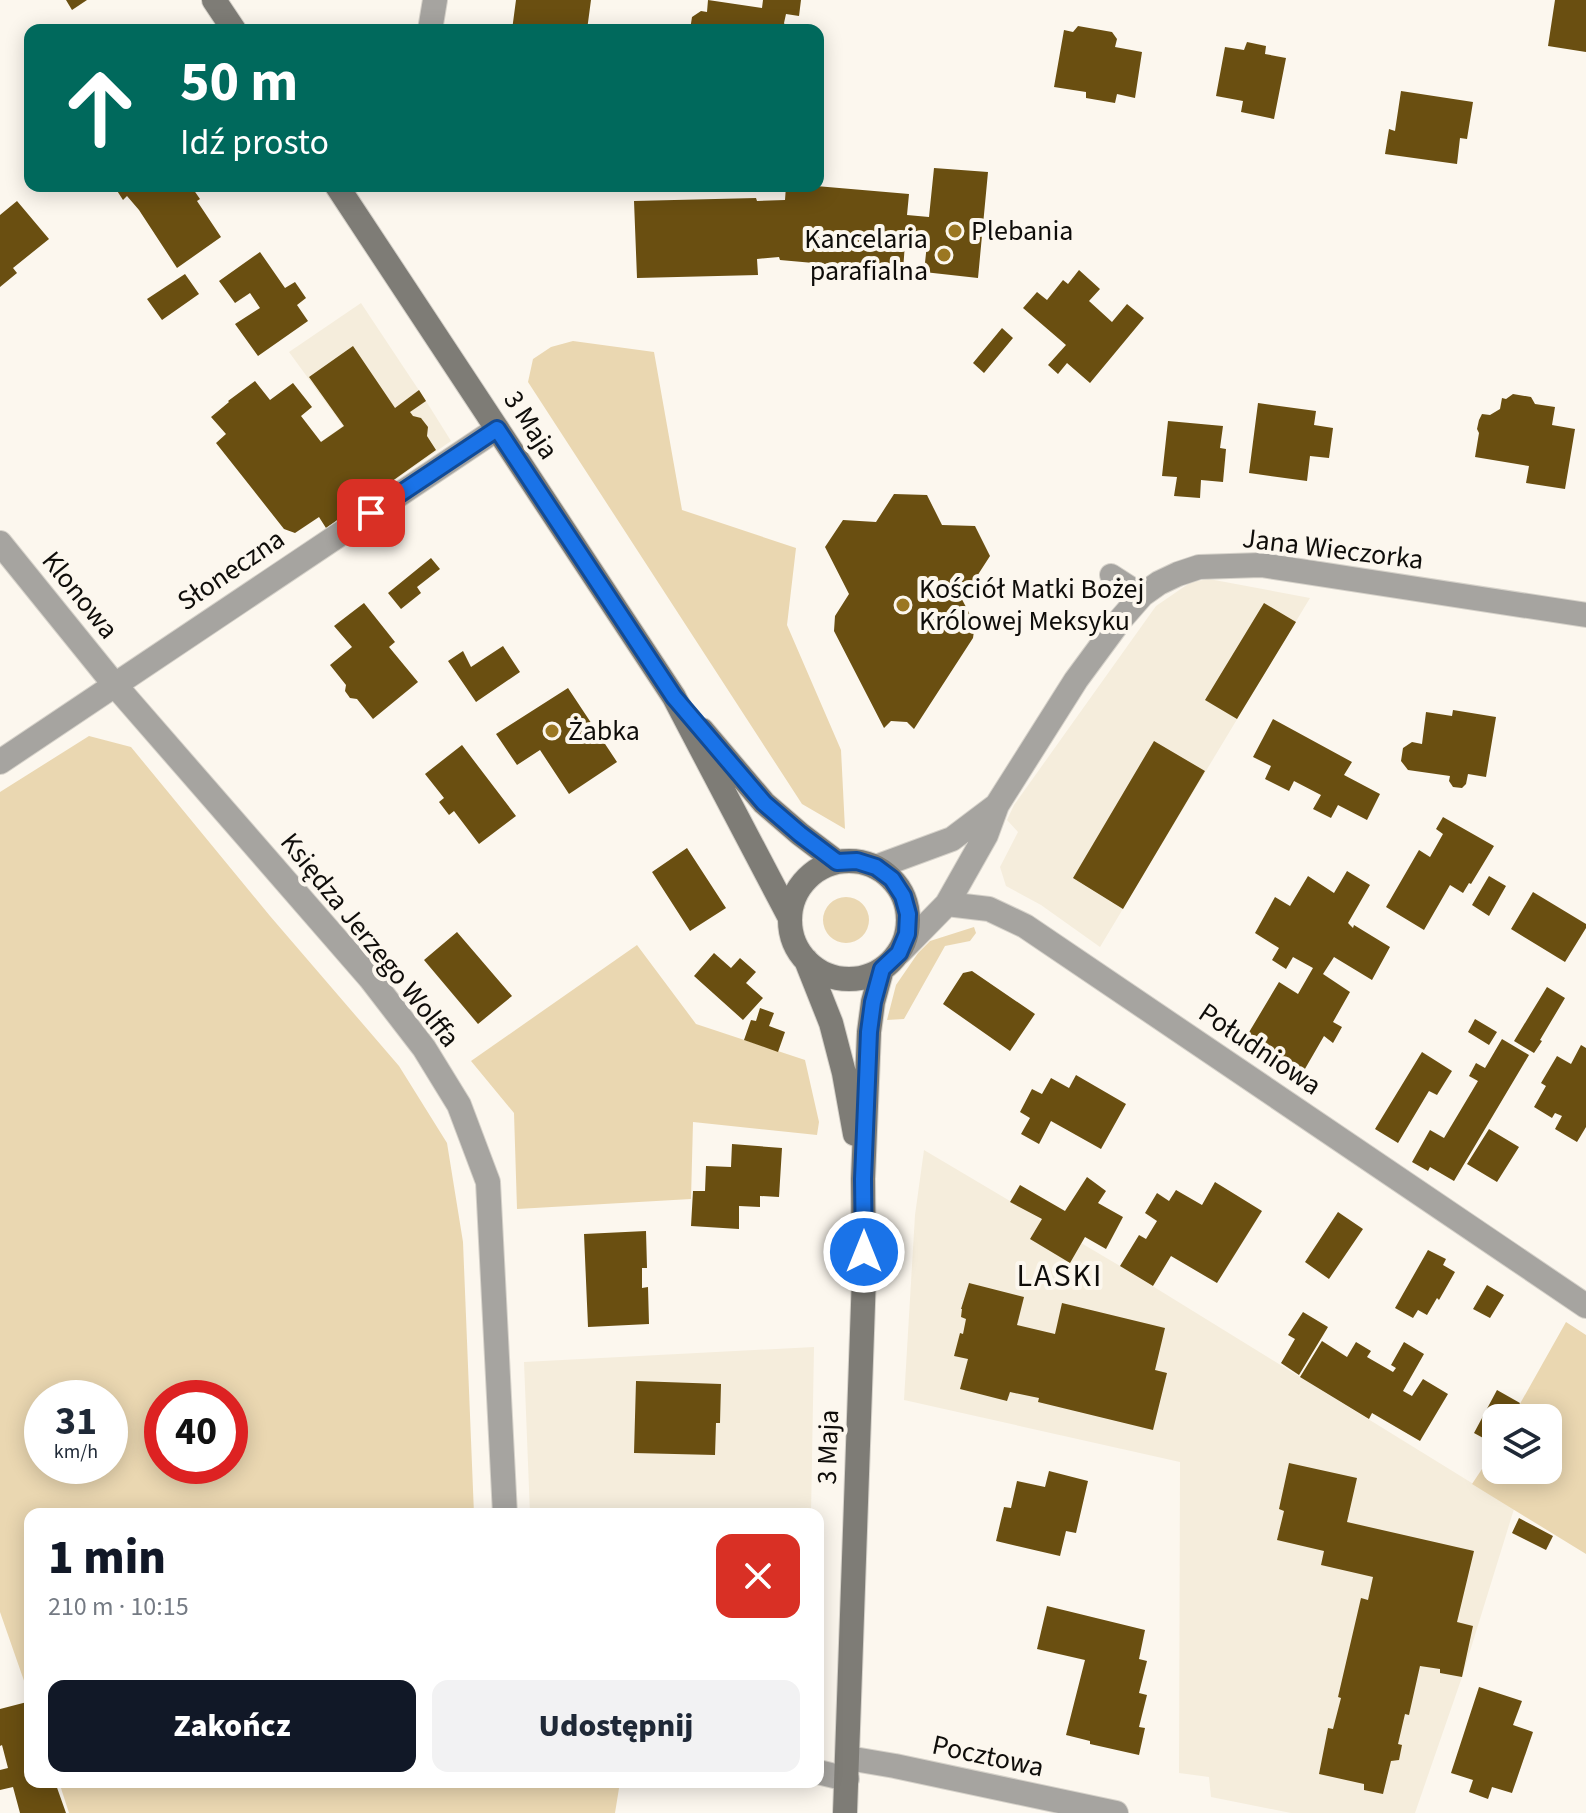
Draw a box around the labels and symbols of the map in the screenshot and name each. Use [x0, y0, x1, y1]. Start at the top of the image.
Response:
place label: Plebania [971, 211, 1073, 251]
place label: Kancelaria parafialna [804, 219, 928, 291]
marker: Plebania [946, 222, 964, 240]
marker: Kancelaria parafialna [935, 246, 953, 264]
street label: 3 Maja [494, 383, 568, 467]
pin [337, 479, 405, 547]
street label: Jana Wieczorka [1240, 518, 1426, 580]
street label: Słoneczna [169, 519, 293, 621]
street label: Klonowa [32, 542, 128, 648]
place label: Kościół Matki Bożej Królowej Meksyku [919, 569, 1144, 641]
marker: Kościół Matki Bożej Królowej Meksyku [894, 596, 912, 614]
place label: Żabka [568, 711, 640, 751]
marker: Żabka [543, 722, 561, 740]
street label: Księdza Jerzego Wolffa [271, 824, 469, 1056]
street label: Południowa [1190, 993, 1330, 1105]
position arrow [822, 1210, 906, 1294]
district label: LASKI [1016, 1253, 1104, 1299]
speed limit sign: 40 [144, 1380, 248, 1484]
street label: 3 Maja [807, 1409, 849, 1485]
street label: Pocztowa [929, 1725, 1047, 1787]

